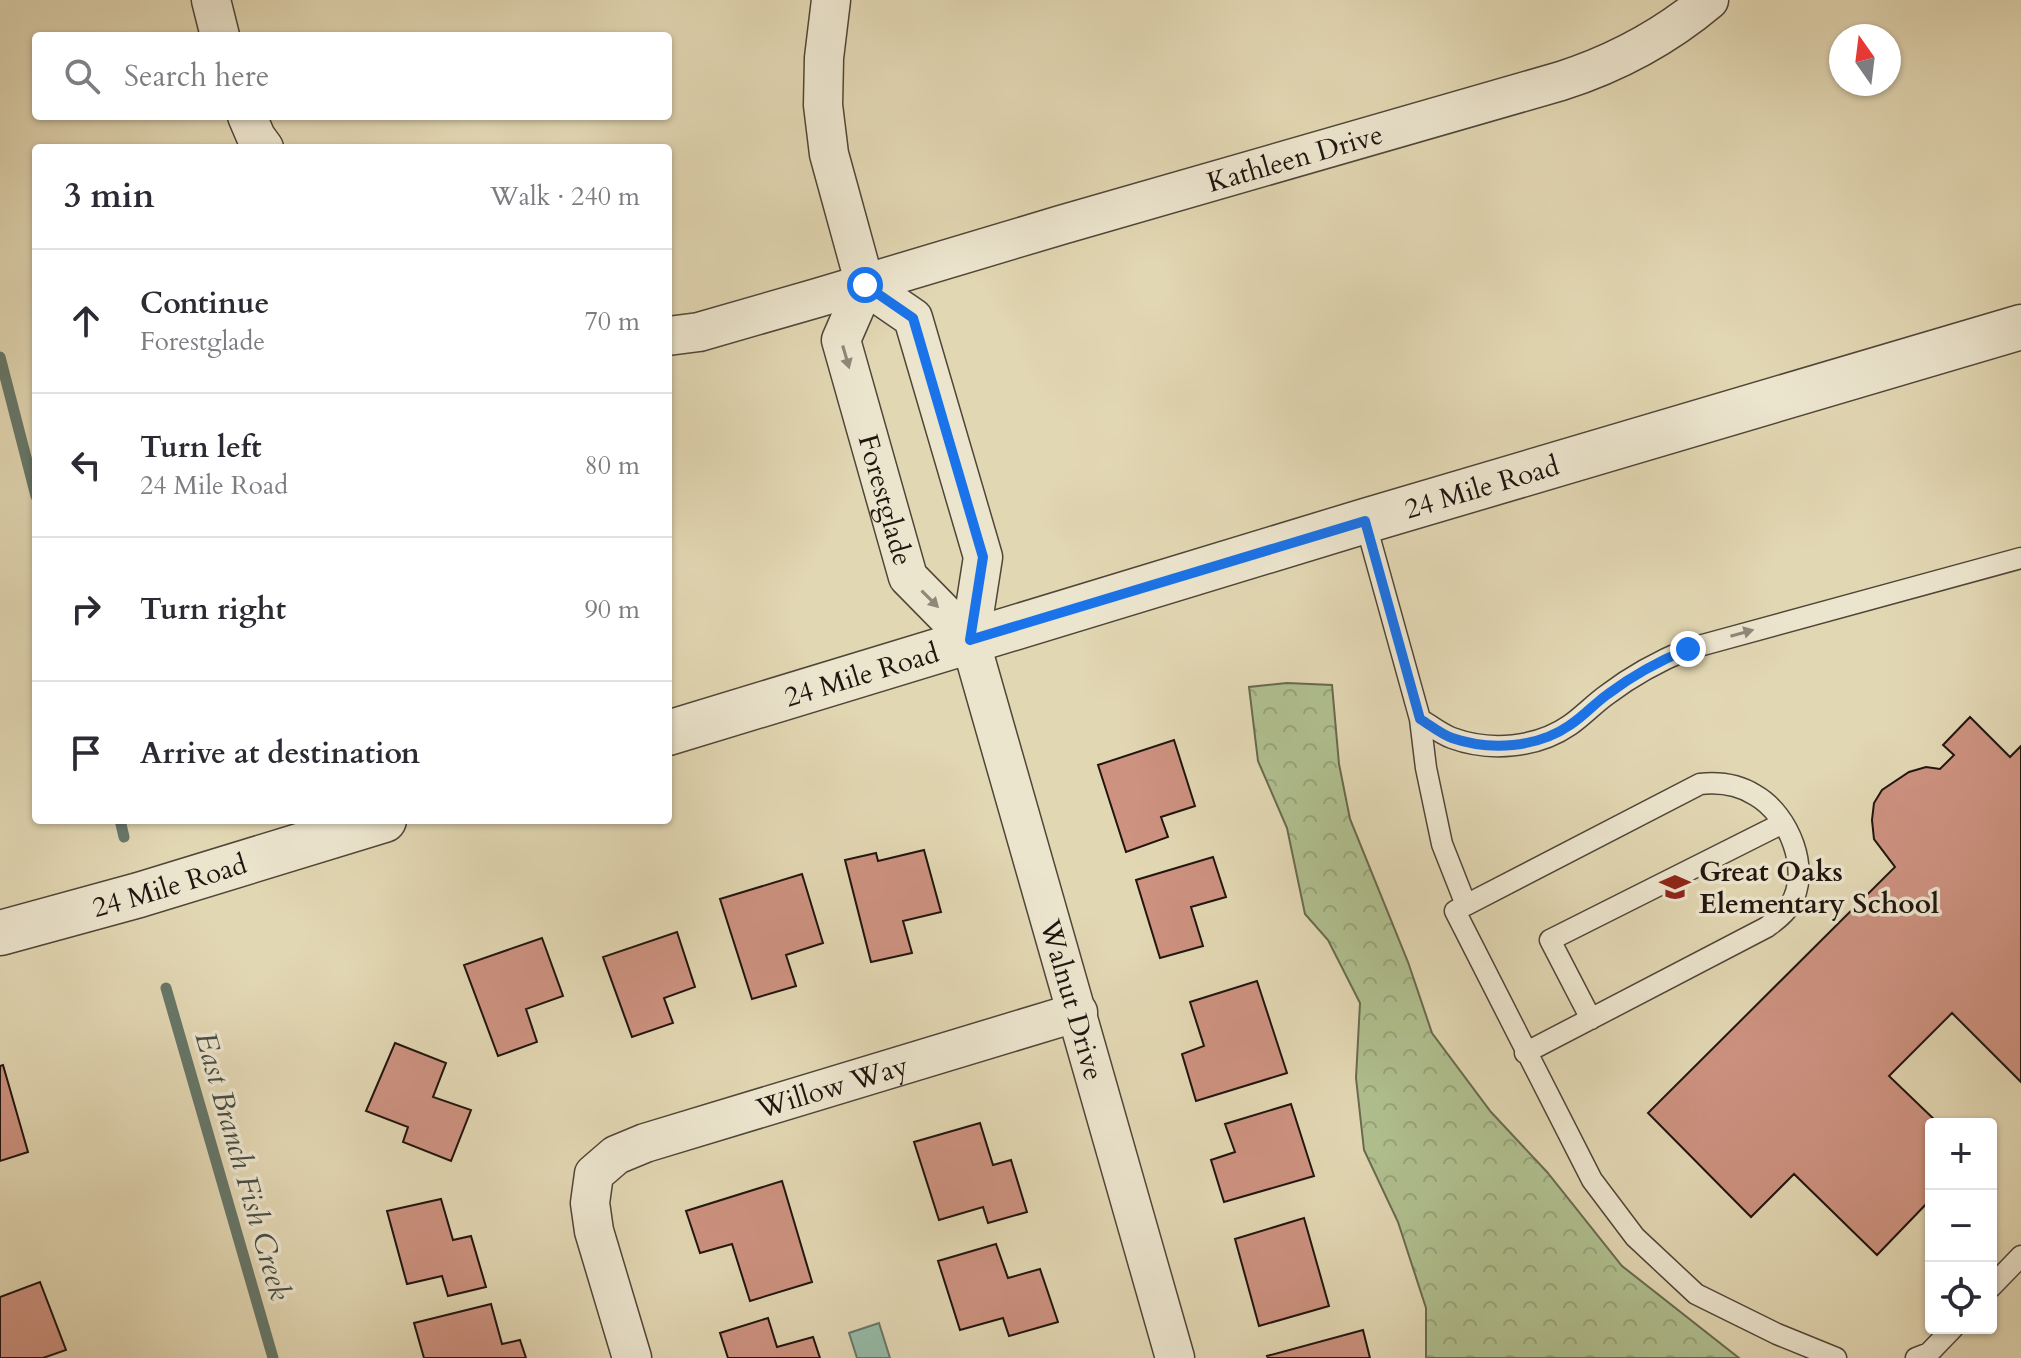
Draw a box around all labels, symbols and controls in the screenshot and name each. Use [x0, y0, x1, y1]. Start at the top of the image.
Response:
north arrow [1829, 24, 1901, 96]
search box [32, 32, 672, 120]
icon: search [60, 54, 104, 98]
text: Search here [124, 56, 269, 97]
street label: Kathleen Drive [1203, 115, 1387, 202]
text: 3 min [64, 173, 155, 219]
text: Walk · 240 m [490, 179, 640, 214]
route start [847, 267, 883, 303]
text: Continue [140, 283, 269, 324]
icon: ahead [64, 299, 108, 343]
text: 70 m [584, 304, 640, 339]
text: Forestglade [140, 324, 265, 359]
one-way arrow [840, 346, 853, 370]
text: Turn left [140, 427, 262, 468]
street label: Forestglade [849, 430, 922, 570]
icon: left [64, 443, 108, 487]
street label: 24 Mile Road [1400, 447, 1564, 528]
text: 80 m [584, 448, 640, 483]
text: 24 Mile Road [140, 468, 288, 503]
icon: right [64, 587, 108, 631]
text: Turn right [140, 589, 286, 630]
one-way arrow [920, 589, 939, 608]
text: 90 m [584, 592, 640, 627]
one-way arrow [1730, 626, 1754, 639]
route end [1670, 631, 1706, 667]
street label: 24 Mile Road [780, 634, 943, 717]
icon: arrive [64, 731, 108, 775]
text: Arrive at destination [140, 733, 420, 774]
street label: 24 Mile Road [88, 845, 252, 927]
place label: Great Oaks Elementary School [1699, 853, 1939, 923]
school or university icon: Great Oaks Elementary School [1658, 870, 1692, 904]
street label: Walnut Drive [1030, 914, 1113, 1085]
water label: East Branch Fish Creek [185, 1027, 300, 1305]
street label: Willow Way [751, 1047, 913, 1128]
map controls [1925, 1118, 1997, 1334]
button: + [1925, 1118, 1997, 1190]
button: − [1925, 1190, 1997, 1262]
button: locate [1925, 1262, 1997, 1334]

